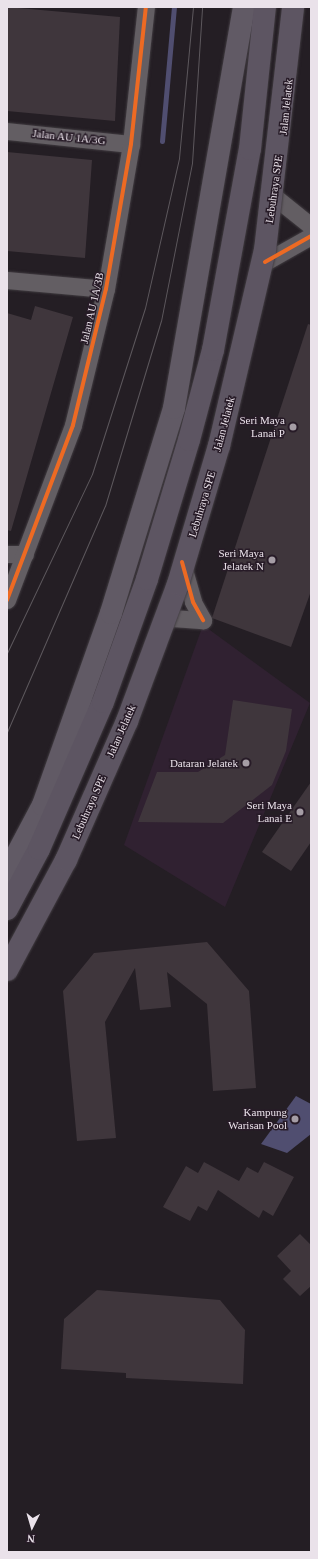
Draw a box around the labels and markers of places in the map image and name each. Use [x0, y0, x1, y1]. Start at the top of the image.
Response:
place label: Seri Maya Lanai P [239, 414, 285, 440]
marker: Seri Maya Lanai P [288, 422, 298, 432]
place label: Seri Maya Jelatek N [218, 547, 264, 573]
marker: Seri Maya Jelatek N [267, 555, 277, 565]
place label: Dataran Jelatek [170, 756, 238, 770]
marker: Dataran Jelatek [241, 758, 251, 768]
place label: Seri Maya Lanai E [246, 799, 292, 825]
marker: Seri Maya Lanai E [295, 807, 305, 817]
place label: Kampung Warisan Pool [228, 1106, 287, 1132]
marker: Kampung Warisan Pool [290, 1114, 300, 1124]

